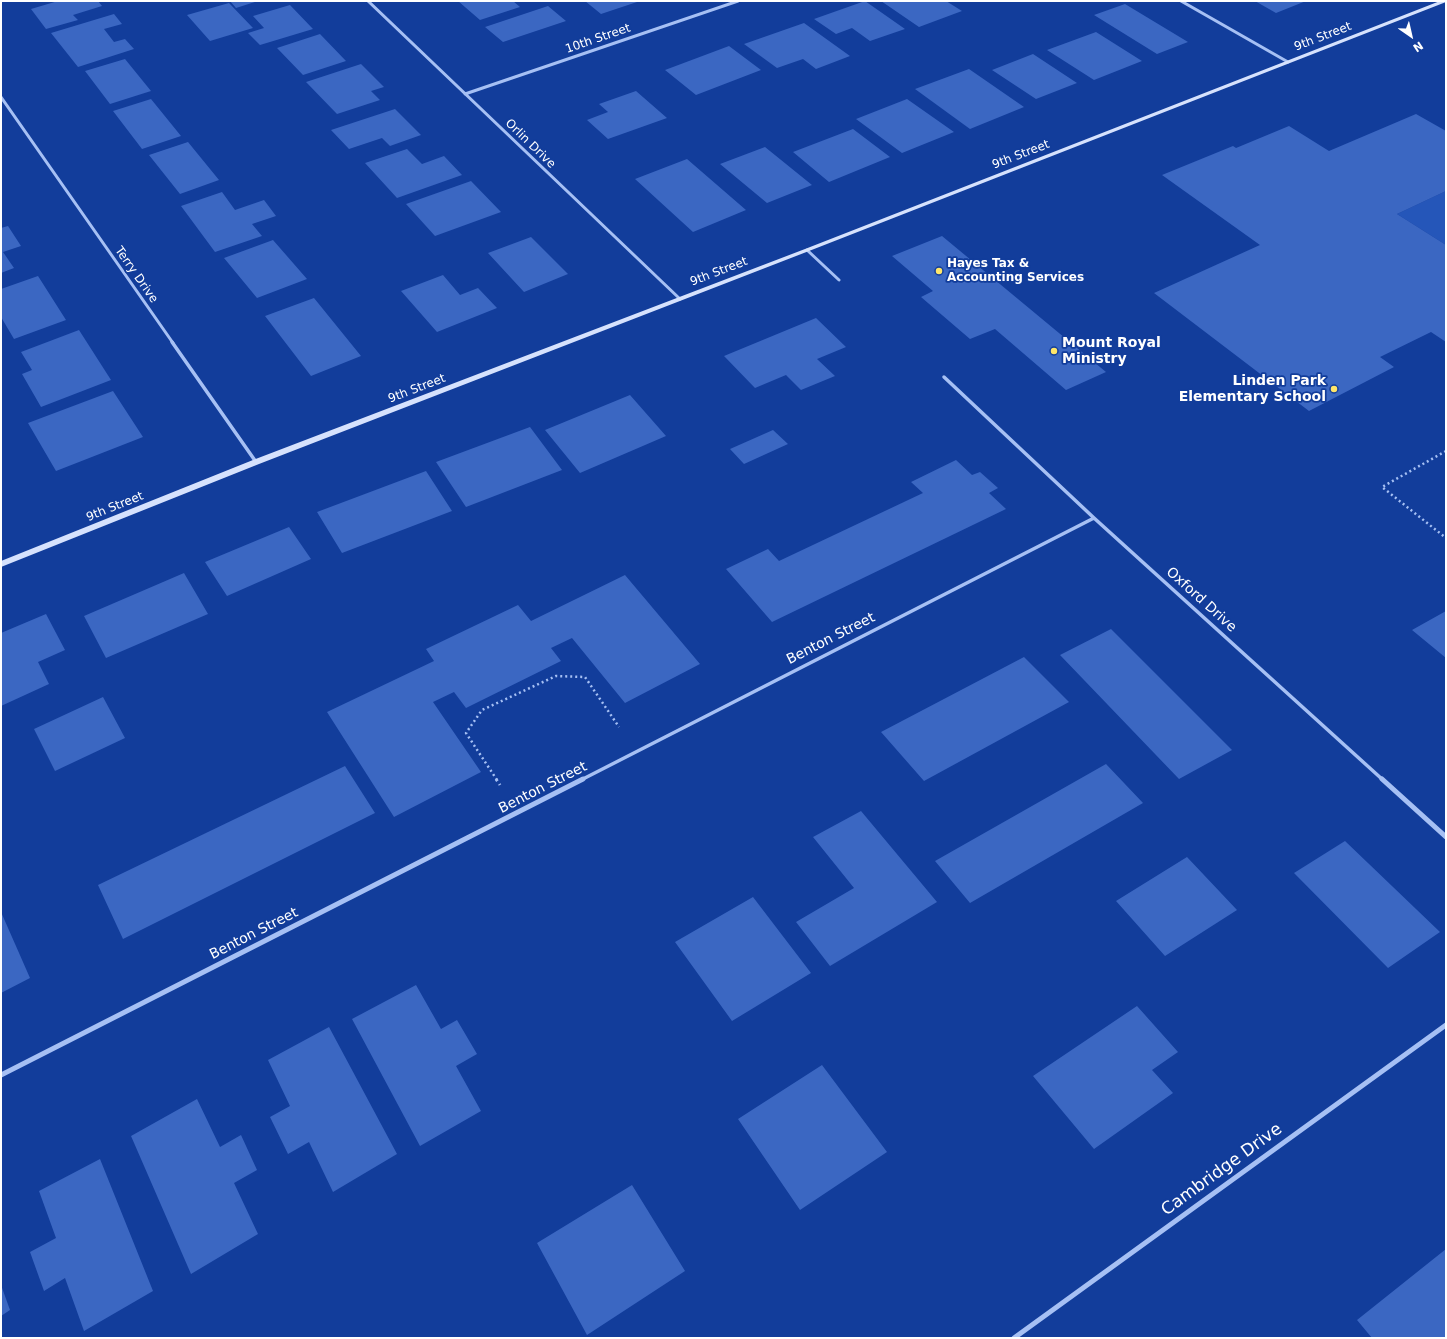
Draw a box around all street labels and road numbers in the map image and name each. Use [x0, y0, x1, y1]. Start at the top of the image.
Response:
street label: 9th Street [1292, 19, 1354, 55]
street label: 10th Street [564, 21, 632, 57]
street label: Orlin Drive [502, 116, 558, 172]
street label: 9th Street [990, 137, 1052, 173]
street label: Terry Drive [111, 244, 161, 306]
street label: 9th Street [688, 254, 750, 290]
street label: 9th Street [386, 371, 448, 407]
street label: 9th Street [84, 489, 146, 525]
street label: Oxford Drive [1162, 564, 1240, 636]
street label: Benton Street [784, 609, 878, 669]
street label: Benton Street [496, 758, 590, 818]
street label: Benton Street [207, 904, 301, 964]
street label: Cambridge Drive [1158, 1119, 1286, 1221]

